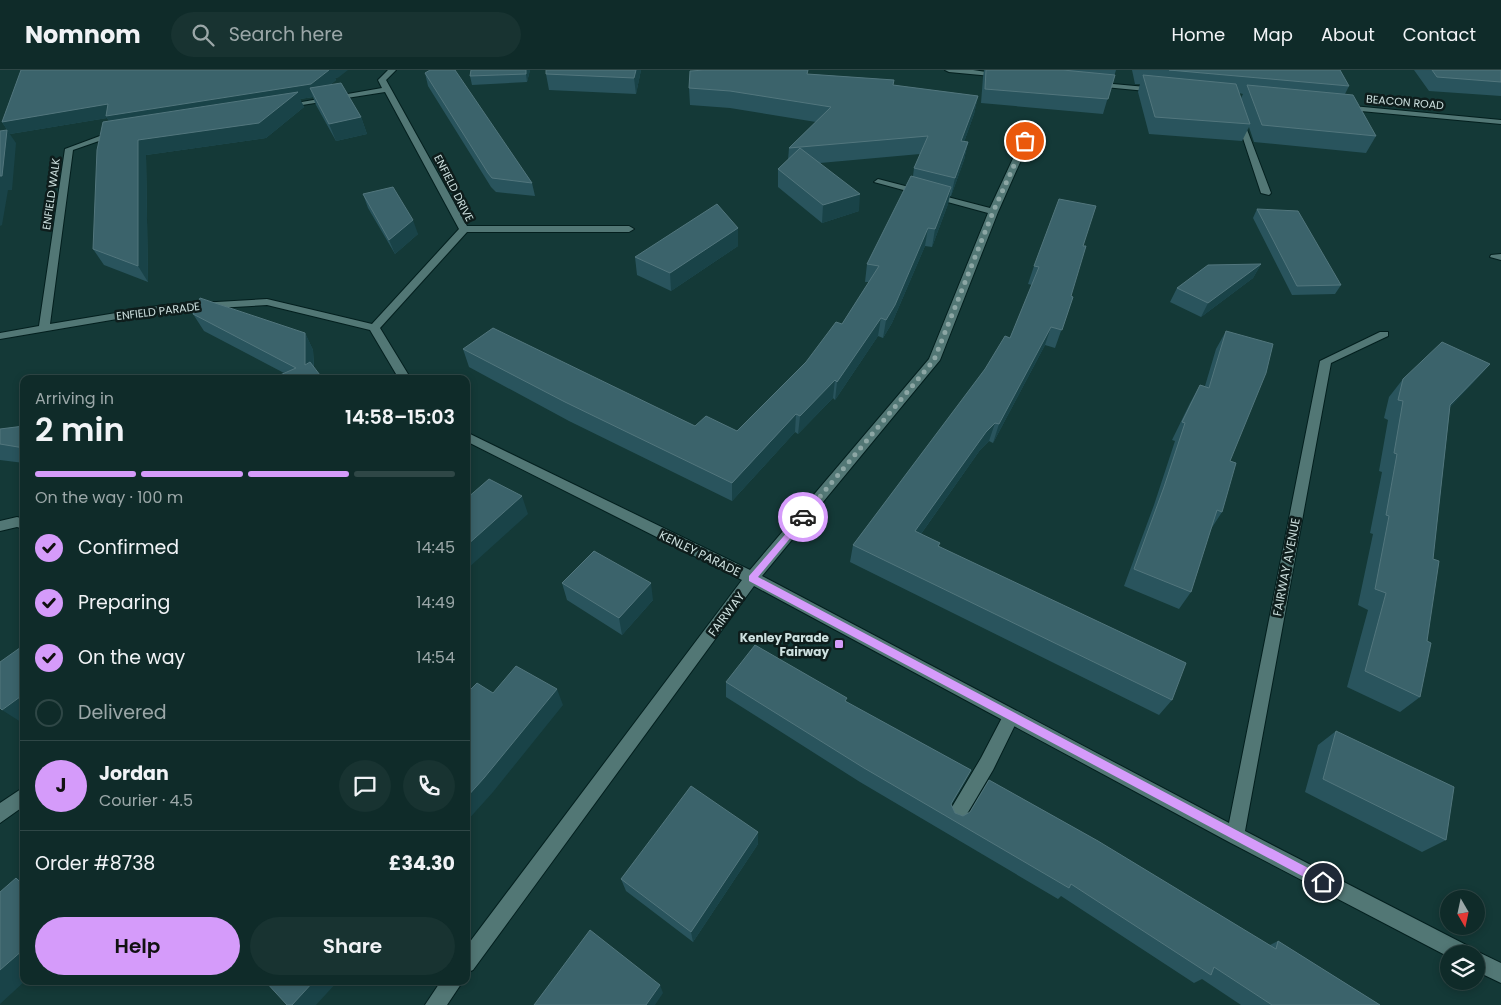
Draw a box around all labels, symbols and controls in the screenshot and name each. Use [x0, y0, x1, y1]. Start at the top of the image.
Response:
search box [171, 12, 521, 57]
text: Nomnom [25, 18, 141, 51]
icon: search [189, 21, 217, 49]
text: Search here [229, 21, 343, 48]
text: Home [1171, 22, 1225, 47]
text: Map [1253, 22, 1293, 47]
text: About [1321, 22, 1375, 47]
text: Contact [1403, 22, 1476, 47]
street label: BEACON ROAD [1365, 91, 1445, 113]
pin [1004, 120, 1046, 162]
icon: bag [1011, 127, 1039, 155]
street label: ENFIELD DRIVE [430, 152, 478, 224]
street label: ENFIELD WALK [38, 157, 64, 231]
street label: ENFIELD PARADE [115, 298, 201, 324]
text: Arriving in [35, 387, 114, 410]
text: 14:58–15:03 [345, 404, 455, 431]
text: 2 min [35, 407, 125, 452]
text: On the way · 100 m [35, 486, 183, 509]
courier [778, 492, 828, 542]
icon: car [789, 503, 817, 531]
street label: FAIRWAY AVENUE [1268, 517, 1304, 617]
street label: KENLEY PARADE [657, 526, 743, 580]
icon: check [35, 534, 63, 562]
text: Confirmed [78, 534, 179, 561]
text: 14:45 [416, 536, 455, 559]
street label: FAIRWAY [704, 588, 748, 640]
icon: check [35, 589, 63, 617]
text: Preparing [78, 589, 170, 616]
text: 14:49 [416, 591, 455, 614]
place label: Kenley Parade Fairway [740, 629, 830, 660]
marker: Kenley Parade Fairway [833, 638, 845, 650]
icon: check [35, 644, 63, 672]
text: On the way [78, 644, 185, 671]
text: 14:54 [416, 646, 455, 669]
text: Delivered [78, 699, 167, 726]
text: Jordan [99, 760, 169, 787]
button: chat [339, 760, 391, 812]
button: phone [403, 760, 455, 812]
text: J [56, 772, 66, 799]
text: Courier · 4.5 [99, 789, 193, 812]
text: Order #8738 [35, 850, 155, 877]
text: £34.30 [389, 850, 455, 877]
pin [1302, 861, 1344, 903]
icon: home [1309, 868, 1337, 896]
north arrow [1440, 890, 1485, 935]
map controls [1440, 890, 1485, 990]
button: Help [35, 917, 240, 975]
button: Share [250, 917, 455, 975]
button: layers [1440, 945, 1485, 990]

